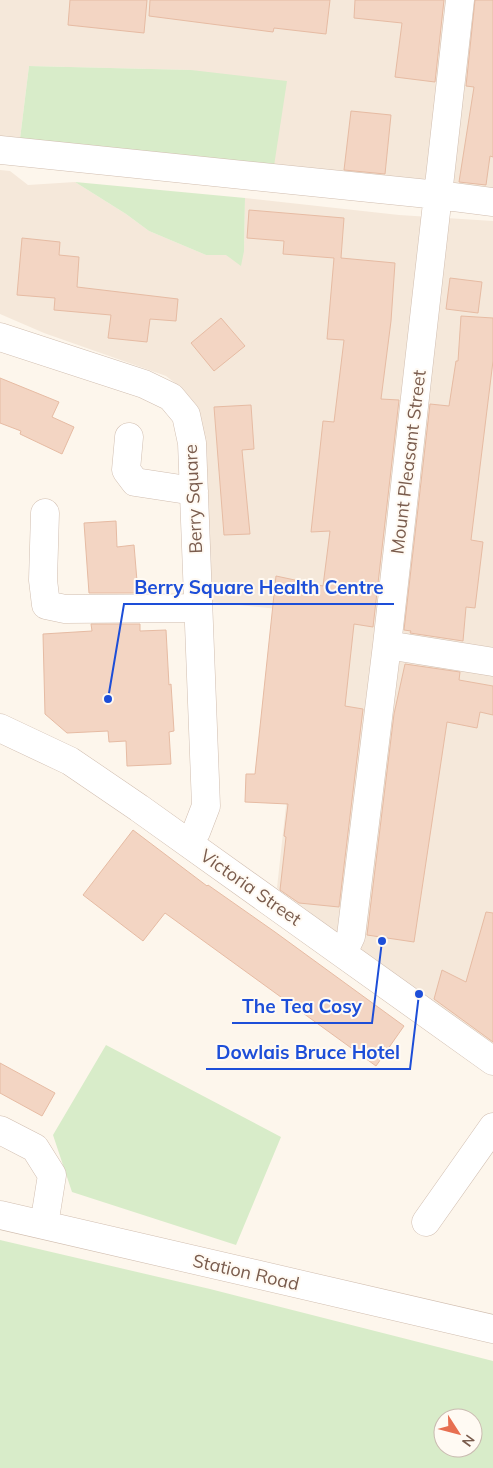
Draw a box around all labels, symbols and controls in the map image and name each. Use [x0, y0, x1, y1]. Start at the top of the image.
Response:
street label: Mount Pleasant Street [385, 369, 431, 555]
street label: Berry Square [179, 444, 207, 554]
callout: Berry Square Health Centre [124, 570, 394, 604]
text: Berry Square Health Centre [134, 575, 384, 599]
street label: Victoria Street [196, 844, 306, 930]
callout: The Tea Cosy [232, 989, 372, 1023]
text: The Tea Cosy [242, 994, 363, 1018]
callout: Dowlais Bruce Hotel [206, 1035, 410, 1069]
text: Dowlais Bruce Hotel [216, 1040, 400, 1064]
street label: Station Road [191, 1249, 301, 1295]
north arrow [433, 1408, 483, 1458]
text: N [458, 1431, 479, 1450]

